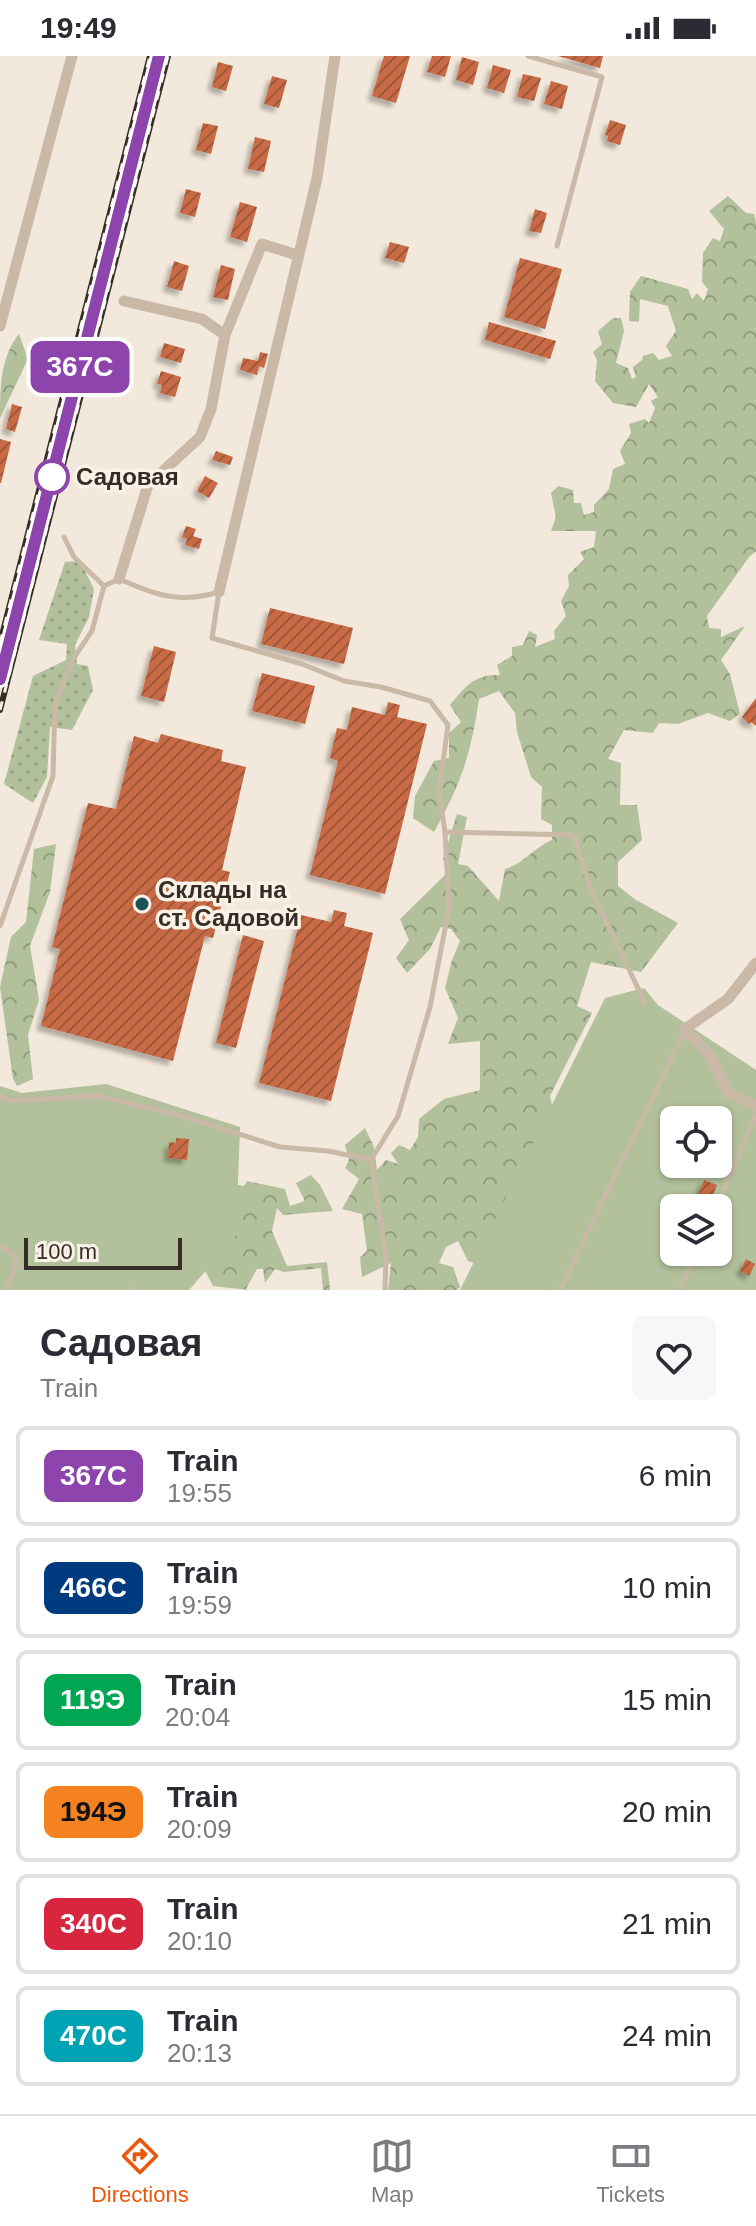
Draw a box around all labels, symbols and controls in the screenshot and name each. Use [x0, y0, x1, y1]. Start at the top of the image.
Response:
text: 19:49 [40, 11, 117, 44]
line badge: 367С [24, 341, 136, 393]
text: 367С [47, 351, 113, 382]
marker: Садовая [35, 460, 69, 494]
place label: Садовая [76, 463, 179, 490]
place label: Склады на ст. Садовой [158, 876, 299, 931]
marker: Склады на ст. Садовой [133, 895, 151, 913]
map controls [660, 1106, 732, 1266]
button: locate [660, 1106, 732, 1178]
button: layers [660, 1194, 732, 1266]
scale bar [24, 1234, 182, 1270]
text: 100 m [36, 1239, 97, 1264]
button: heart [632, 1316, 716, 1400]
text: Садовая [40, 1322, 203, 1364]
text: Train [40, 1373, 98, 1403]
text: Train [167, 1444, 239, 1477]
text: 6 min [639, 1459, 712, 1492]
text: 367С [60, 1460, 127, 1491]
text: 19:55 [167, 1478, 232, 1508]
text: Train [167, 1556, 239, 1589]
text: 10 min [622, 1571, 712, 1604]
text: 466С [60, 1572, 127, 1603]
text: 19:59 [167, 1590, 232, 1620]
text: Train [165, 1668, 237, 1701]
text: 15 min [622, 1683, 712, 1716]
text: 119Э [60, 1684, 125, 1715]
text: 20:04 [165, 1702, 230, 1732]
text: Train [167, 1780, 238, 1813]
text: 20 min [622, 1795, 712, 1828]
text: 194Э [60, 1796, 127, 1827]
text: 20:09 [167, 1814, 232, 1844]
text: Train [167, 1892, 239, 1925]
text: 21 min [622, 1907, 712, 1940]
text: 340С [60, 1908, 127, 1939]
text: 20:10 [167, 1926, 232, 1956]
text: Train [167, 2004, 239, 2037]
text: 24 min [622, 2019, 712, 2052]
text: 470С [60, 2020, 127, 2051]
text: 20:13 [167, 2038, 232, 2068]
tab: Directions [91, 2134, 189, 2208]
tab: Map [370, 2134, 414, 2208]
tab: Tickets [596, 2134, 665, 2208]

